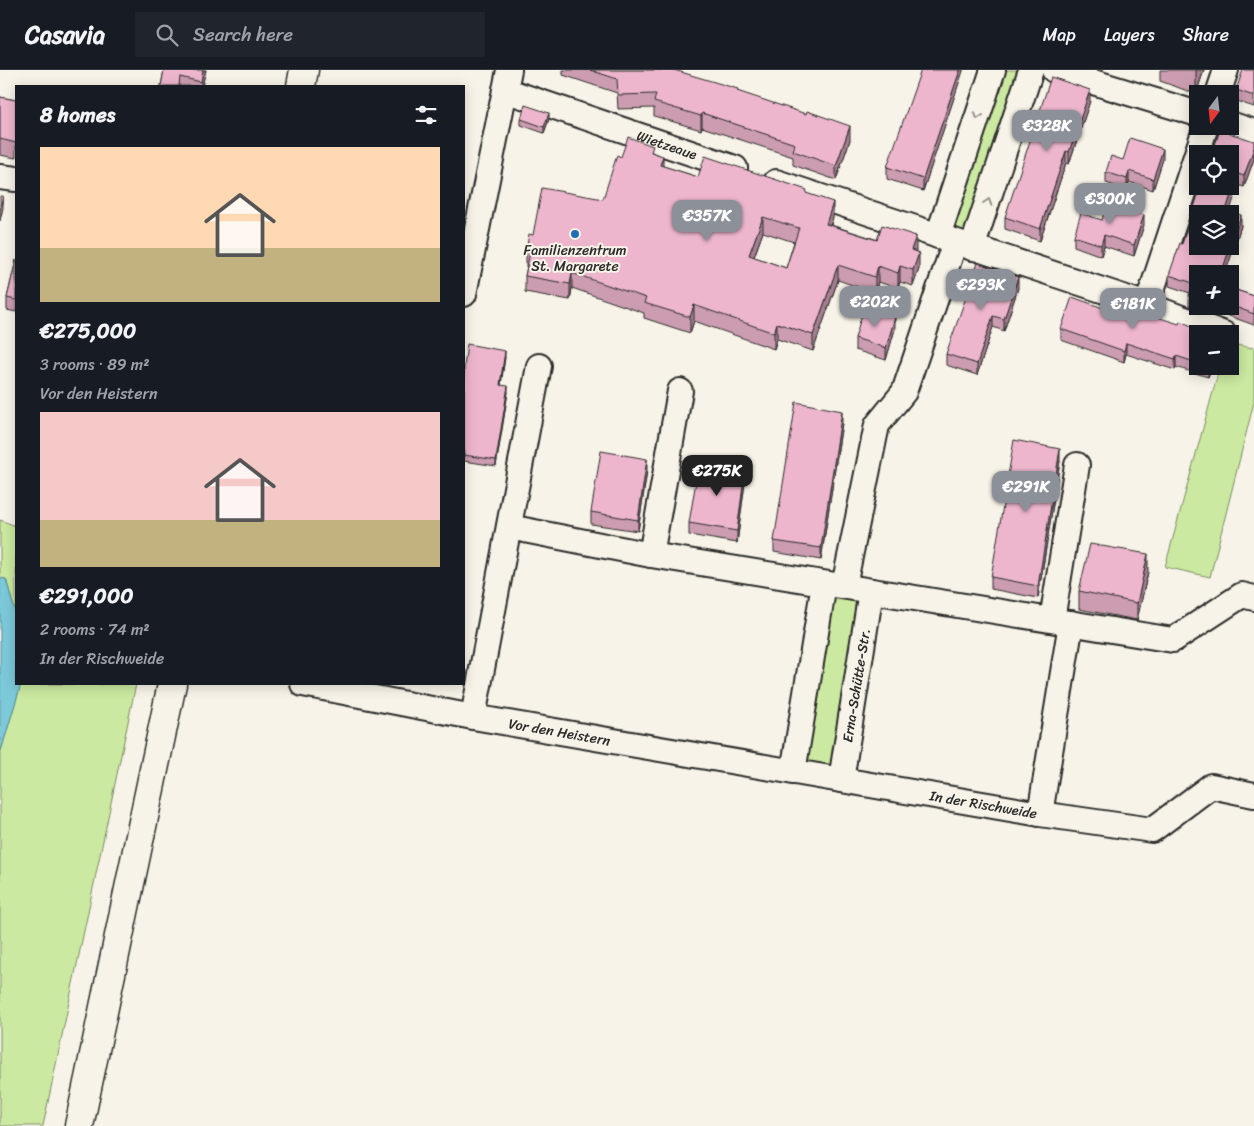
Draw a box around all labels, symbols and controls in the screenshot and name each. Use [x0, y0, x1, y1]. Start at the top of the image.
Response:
search box [135, 12, 485, 57]
text: Casavia [25, 14, 105, 56]
text: Search here [193, 18, 293, 51]
text: Map [1043, 19, 1076, 51]
text: Layers [1104, 19, 1155, 51]
text: Share [1183, 19, 1229, 51]
icon: search [153, 21, 181, 49]
north arrow [1189, 85, 1239, 135]
map controls [1189, 85, 1239, 375]
text: 8 homes [40, 96, 115, 134]
icon: filters [412, 101, 440, 129]
pin: €328K [1012, 109, 1082, 152]
text: €328K [1023, 111, 1071, 140]
one-way arrow [973, 112, 983, 120]
street label: Wietzeaue [633, 123, 701, 167]
button: locate [1189, 145, 1239, 195]
icon: home [195, 180, 285, 270]
pin: €300K [1075, 182, 1145, 225]
text: €300K [1085, 184, 1135, 213]
one-way arrow [982, 198, 992, 206]
pin: €357K [672, 200, 742, 242]
text: €357K [683, 201, 731, 230]
button: layers [1189, 205, 1239, 255]
marker: Familienzentrum St. Margarete [569, 228, 581, 240]
place label: Familienzentrum St. Margarete [524, 238, 627, 279]
button: + [1189, 265, 1239, 315]
pin: €293K [946, 268, 1016, 311]
text: €293K [957, 270, 1005, 299]
pin: €202K [840, 286, 910, 328]
text: €202K [851, 287, 899, 316]
pin: €181K [1098, 288, 1168, 330]
text: €181K [1111, 289, 1155, 318]
text: €275,000 [40, 312, 136, 350]
button: − [1189, 325, 1239, 375]
text: 3 rooms · 89 m² [40, 350, 149, 379]
text: Vor den Heistern [40, 379, 158, 408]
icon: home [195, 445, 285, 535]
pin: €275K [682, 454, 752, 497]
text: €275K [693, 456, 741, 485]
pin: €291K [991, 470, 1061, 513]
text: €291K [1003, 472, 1049, 501]
text: €291,000 [40, 577, 133, 615]
text: 2 rooms · 74 m² [40, 615, 150, 644]
street label: Erna-Schütte-Str. [835, 626, 877, 744]
text: In der Rischweide [40, 644, 164, 673]
street label: Vor den Heistern [507, 711, 613, 753]
street label: In der Rischweide [927, 783, 1039, 826]

